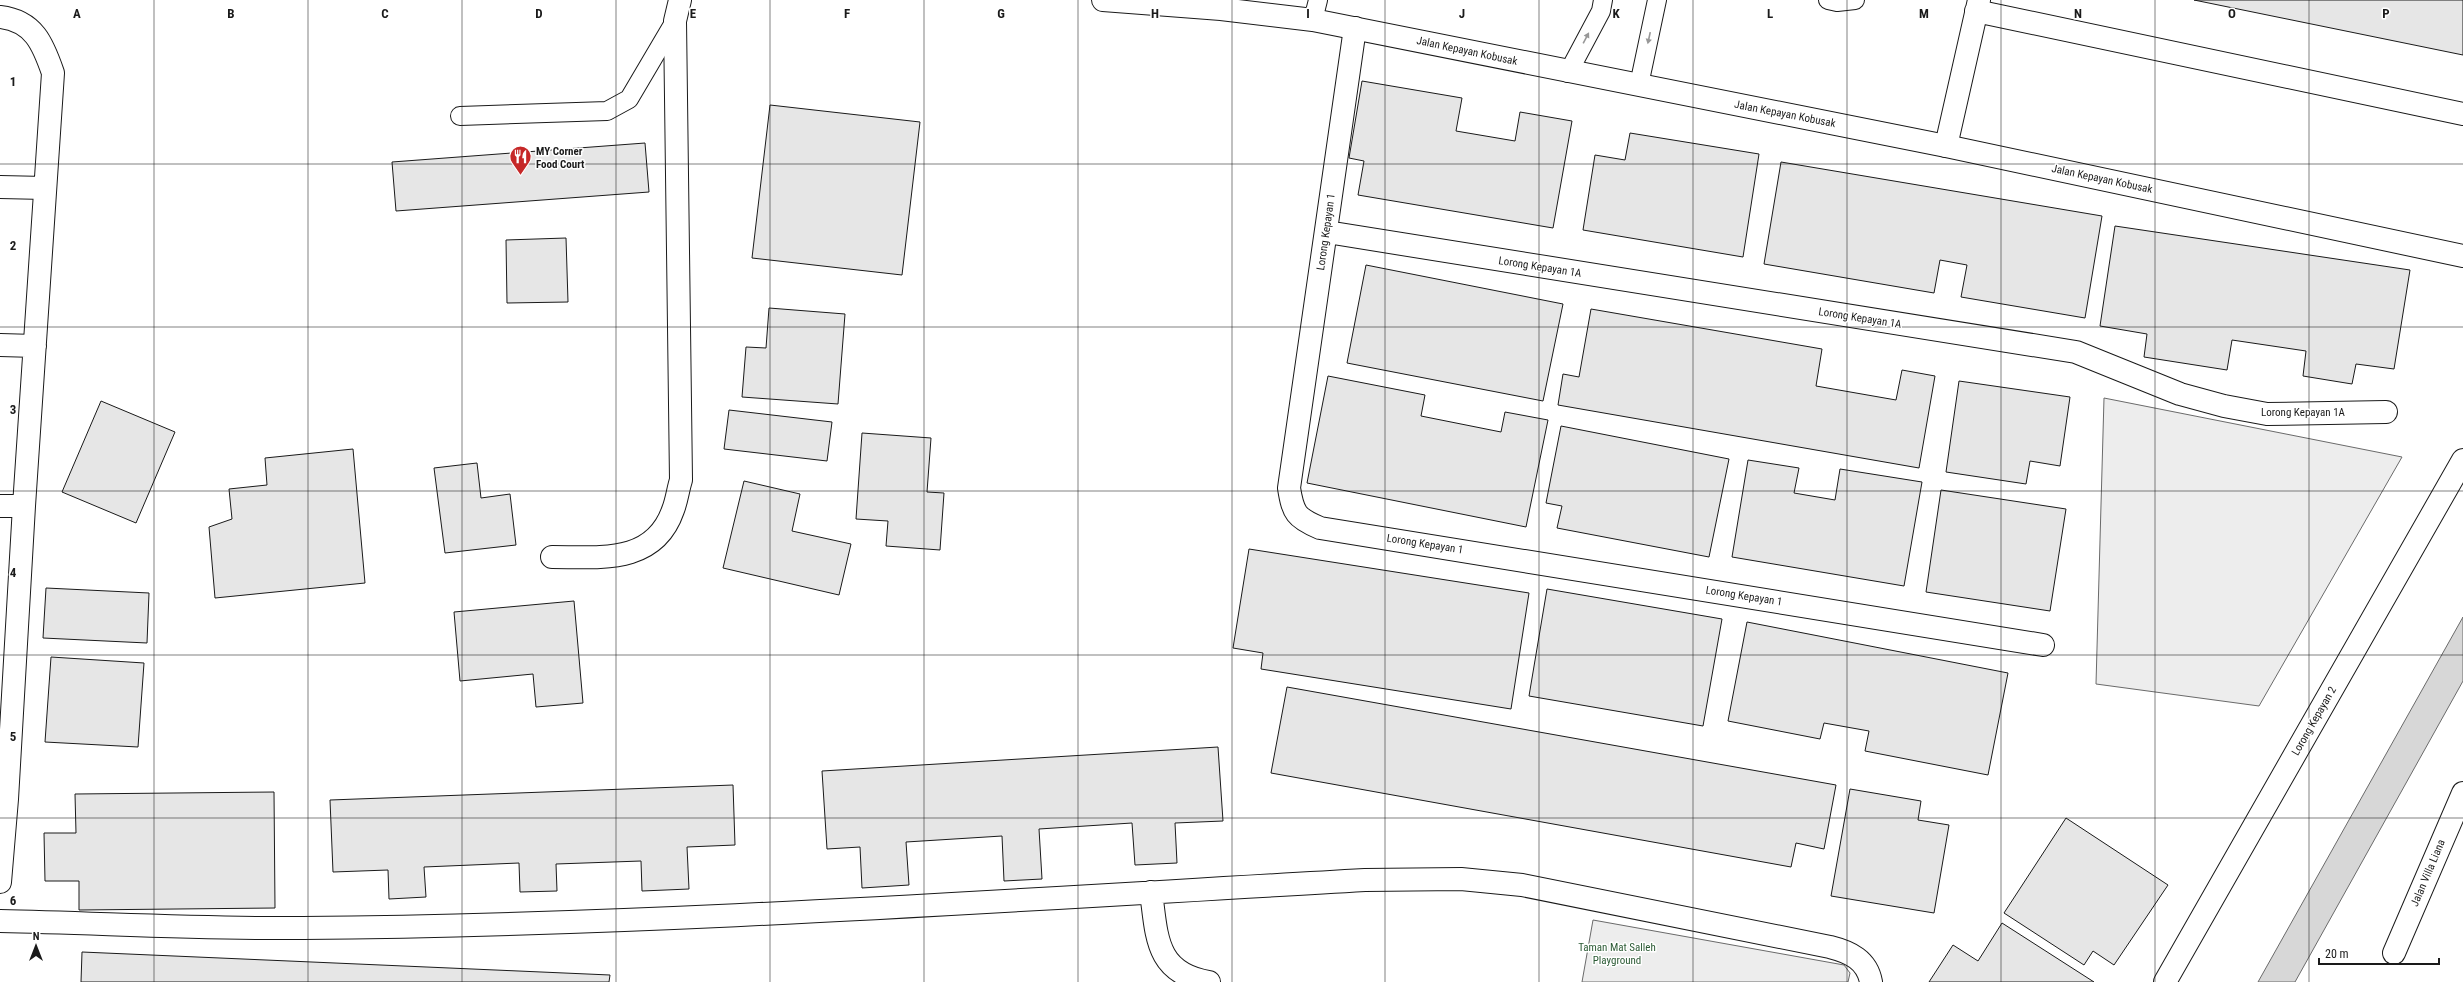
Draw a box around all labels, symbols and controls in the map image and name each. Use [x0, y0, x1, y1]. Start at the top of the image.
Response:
text: A [73, 6, 81, 21]
text: B [227, 6, 235, 21]
text: C [381, 6, 389, 21]
text: D [535, 6, 543, 21]
text: E [690, 6, 697, 21]
text: F [844, 6, 850, 21]
text: G [997, 6, 1005, 21]
text: H [1151, 6, 1159, 21]
text: I [1306, 6, 1310, 21]
text: J [1459, 6, 1465, 21]
text: K [1612, 6, 1620, 21]
text: L [1767, 6, 1773, 21]
text: M [1919, 6, 1929, 21]
text: N [2074, 6, 2082, 21]
text: O [2228, 6, 2236, 21]
text: P [2382, 6, 2390, 21]
one-way arrow [1583, 32, 1590, 44]
one-way arrow [1645, 32, 1651, 44]
street label: Jalan Kepayan Kobusak [1415, 34, 1519, 68]
text: 1 [10, 74, 16, 89]
street label: Jalan Kepayan Kobusak [1733, 98, 1837, 130]
restaurant icon: MY Corner Food Court [507, 144, 533, 177]
place label: MY Corner Food Court [536, 145, 585, 171]
street label: Jalan Kepayan Kobusak [2050, 162, 2154, 196]
street label: Lorong Kepayan 1 [1314, 193, 1338, 271]
text: 2 [10, 238, 17, 253]
street label: Lorong Kepayan 1A [1498, 254, 1583, 280]
street label: Lorong Kepayan 1A [1818, 305, 1903, 331]
text: 3 [10, 402, 16, 417]
street label: Lorong Kepayan 1A [2261, 406, 2346, 419]
street label: Lorong Kepayan 1 [1386, 532, 1464, 556]
text: 4 [10, 565, 17, 580]
street label: Lorong Kepayan 1 [1705, 584, 1783, 608]
street label: Lorong Kepayan 2 [2289, 684, 2339, 758]
text: 5 [10, 729, 17, 744]
street label: Jalan Villa Liana [2408, 838, 2448, 908]
text: 6 [10, 893, 17, 908]
north arrow [16, 926, 56, 966]
text: N [33, 930, 40, 943]
scale bar [2319, 940, 2439, 966]
park label: Taman Mat Salleh Playground [1578, 941, 1656, 967]
text: 20 m [2325, 947, 2349, 961]

